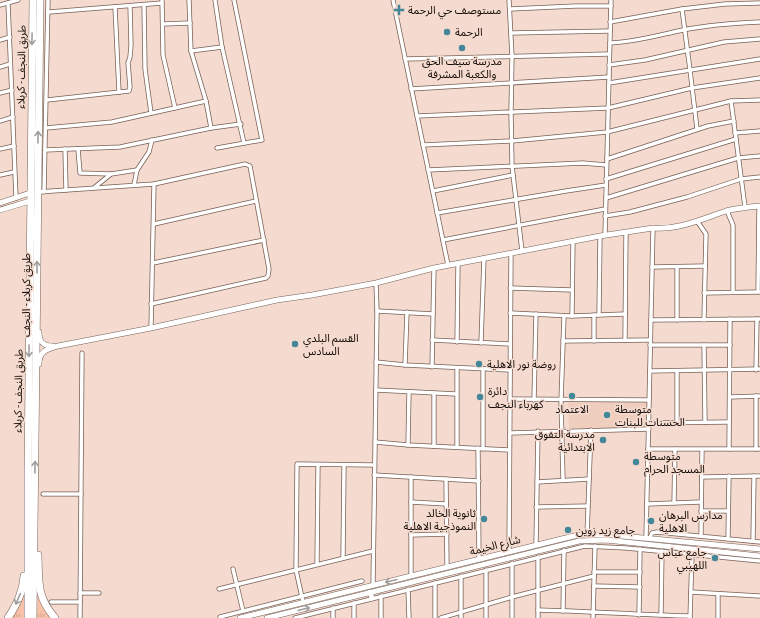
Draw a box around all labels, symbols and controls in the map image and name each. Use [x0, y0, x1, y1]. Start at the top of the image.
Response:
place label: مستوصف حي الرحمة [408, 3, 501, 20]
marker: مستوصف حي الرحمة [393, 4, 405, 16]
street label: طريق النجف - کربلاء [13, 25, 29, 109]
place label: الرحمة [455, 25, 483, 39]
marker: الرحمة [442, 27, 452, 37]
one-way arrow [28, 32, 36, 45]
marker: مدرسة سيف الحق والكعبة المشرفة [457, 43, 467, 53]
place label: مدرسة سيف الحق والكعبة المشرفة [422, 54, 502, 81]
one-way arrow [34, 131, 42, 144]
street label: طريق کربلاء - النجف [19, 253, 33, 337]
one-way arrow [33, 261, 41, 274]
place label: القسم البلدي السادس [303, 331, 359, 358]
marker: القسم البلدي السادس [290, 339, 300, 349]
one-way arrow [25, 344, 33, 357]
street label: طريق النجف - کربلاء [10, 349, 26, 433]
place label: روضة نور الاهلية [487, 357, 556, 371]
marker: روضة نور الاهلية [474, 359, 484, 369]
place label: دائرة كهرباء النجف [488, 384, 544, 411]
marker: الاعتماد [567, 391, 577, 401]
marker: دائرة كهرباء النجف [475, 392, 485, 402]
place label: الاعتماد [555, 402, 589, 416]
place label: متوسطة الحسنات للبنات [615, 402, 685, 429]
marker: متوسطة الحسنات للبنات [602, 410, 612, 420]
place label: مدرسة التفوق الابتدائية [535, 427, 595, 454]
marker: مدرسة التفوق الابتدائية [598, 435, 608, 445]
place label: متوسطة المسجد الحرام [644, 449, 705, 477]
marker: متوسطة المسجد الحرام [631, 457, 641, 467]
one-way arrow [31, 461, 39, 474]
place label: ثانوية الخالد النموذجية الاهلية [404, 506, 476, 533]
place label: مدارس البرهان الاهلية [659, 508, 723, 535]
marker: ثانوية الخالد النموذجية الاهلية [479, 514, 489, 524]
marker: مدارس البرهان الاهلية [646, 516, 656, 526]
place label: جامع زيد زوين [576, 523, 636, 538]
marker: جامع زيد زوين [563, 525, 573, 535]
street label: شارع الخيمة [468, 532, 523, 559]
place label: جامع عباس اللهيبي [658, 545, 708, 575]
marker: جامع عباس اللهيبي [710, 553, 720, 563]
one-way arrow [385, 578, 398, 585]
one-way arrow [14, 593, 22, 605]
one-way arrow [298, 604, 311, 612]

